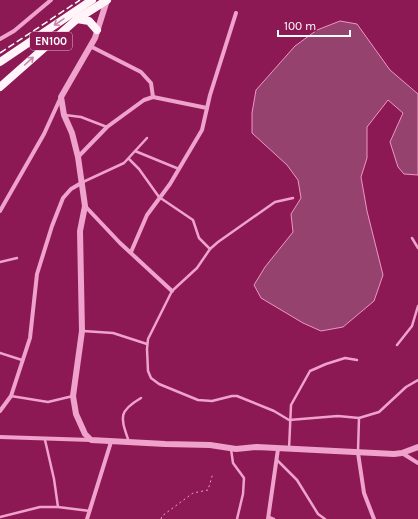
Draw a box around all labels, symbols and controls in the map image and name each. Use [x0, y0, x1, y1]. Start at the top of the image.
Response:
scale bar [278, 12, 350, 38]
one-way arrow [54, 18, 65, 26]
text: 100 m [284, 19, 316, 33]
road number: EN100 [30, 32, 72, 50]
one-way arrow [24, 56, 34, 65]

